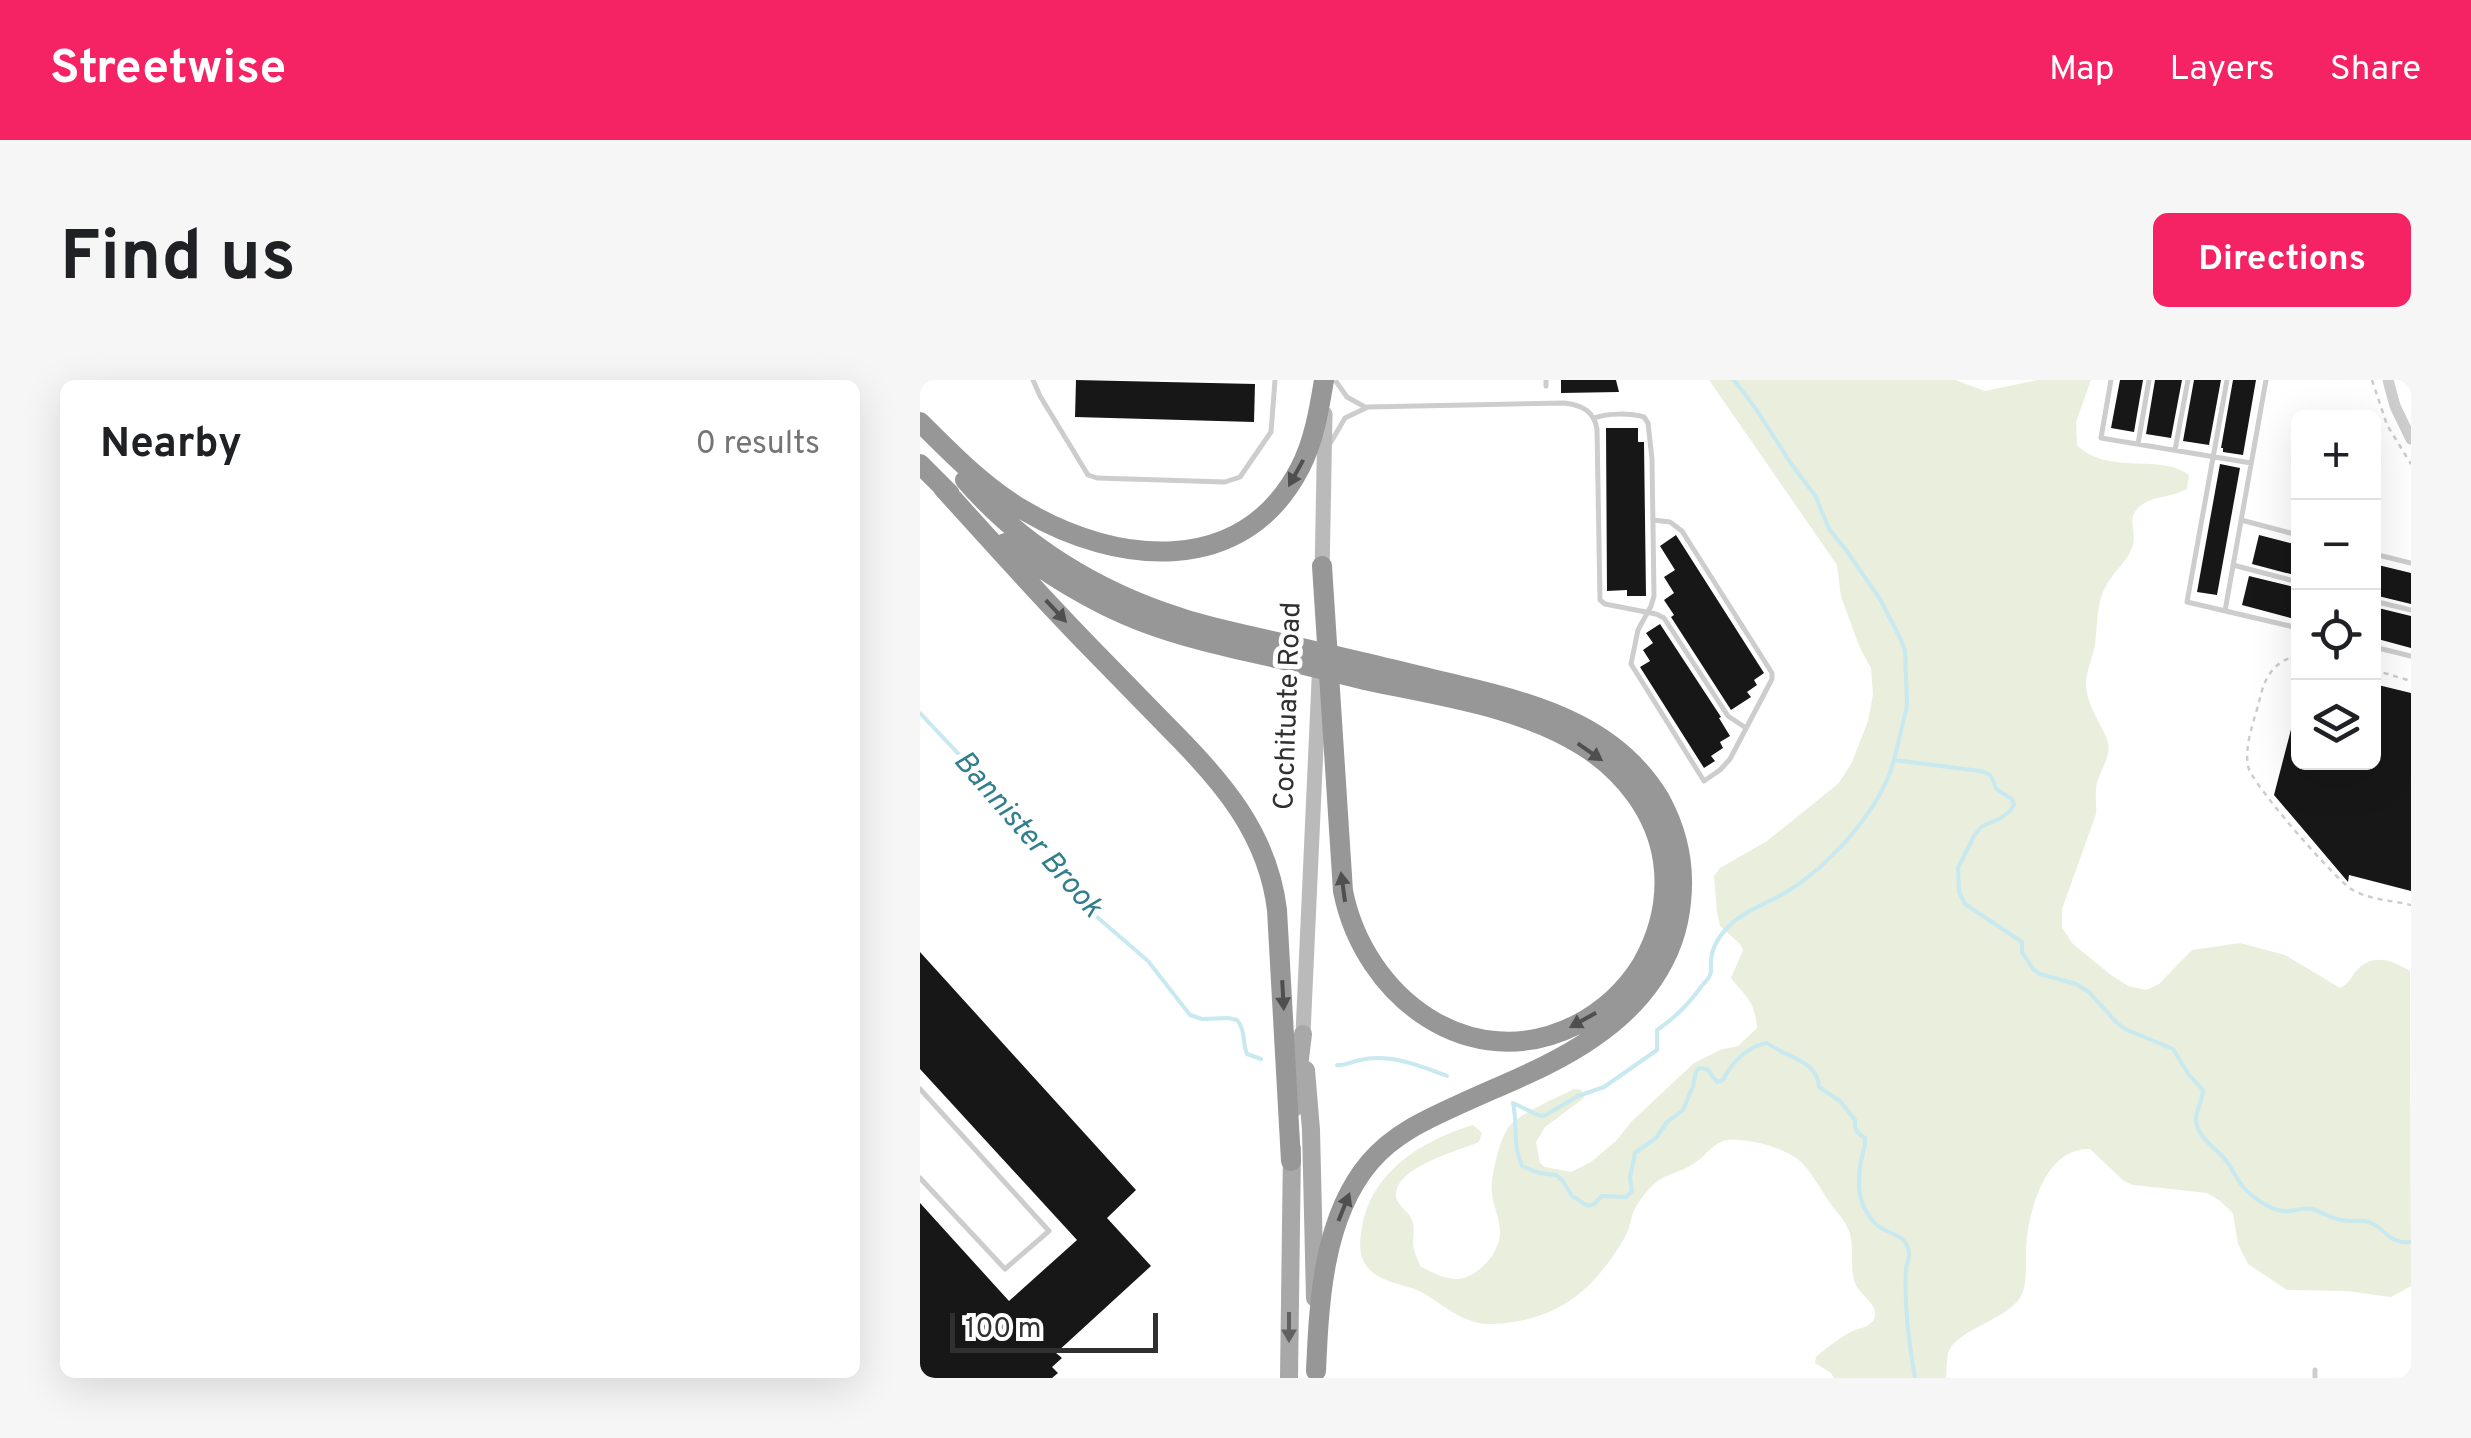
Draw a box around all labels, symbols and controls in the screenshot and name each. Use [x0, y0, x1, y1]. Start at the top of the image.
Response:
text: Streetwise [50, 40, 286, 100]
text: Map [2049, 48, 2115, 92]
text: Layers [2170, 48, 2275, 92]
text: Share [2330, 48, 2421, 92]
button: Directions [2153, 213, 2411, 307]
text: Find us [60, 216, 296, 305]
map controls [2291, 410, 2381, 770]
button: + [2291, 410, 2381, 500]
text: Nearby [100, 419, 242, 472]
text: 0 results [695, 425, 820, 465]
one-way arrow [1288, 459, 1306, 487]
button: − [2291, 500, 2381, 590]
button: locate [2291, 590, 2381, 680]
one-way arrow [1044, 599, 1067, 623]
street label: Cochituate Road [1267, 601, 1311, 811]
button: layers [2291, 680, 2381, 770]
one-way arrow [1577, 742, 1603, 761]
water label: Bannister Brook [945, 744, 1110, 927]
one-way arrow [1335, 871, 1351, 903]
one-way arrow [1275, 980, 1291, 1012]
one-way arrow [1569, 1010, 1597, 1028]
one-way arrow [1336, 1192, 1352, 1222]
scale bar [950, 1308, 1158, 1353]
one-way arrow [1281, 1311, 1297, 1343]
text: 100 m [965, 1312, 1041, 1348]

